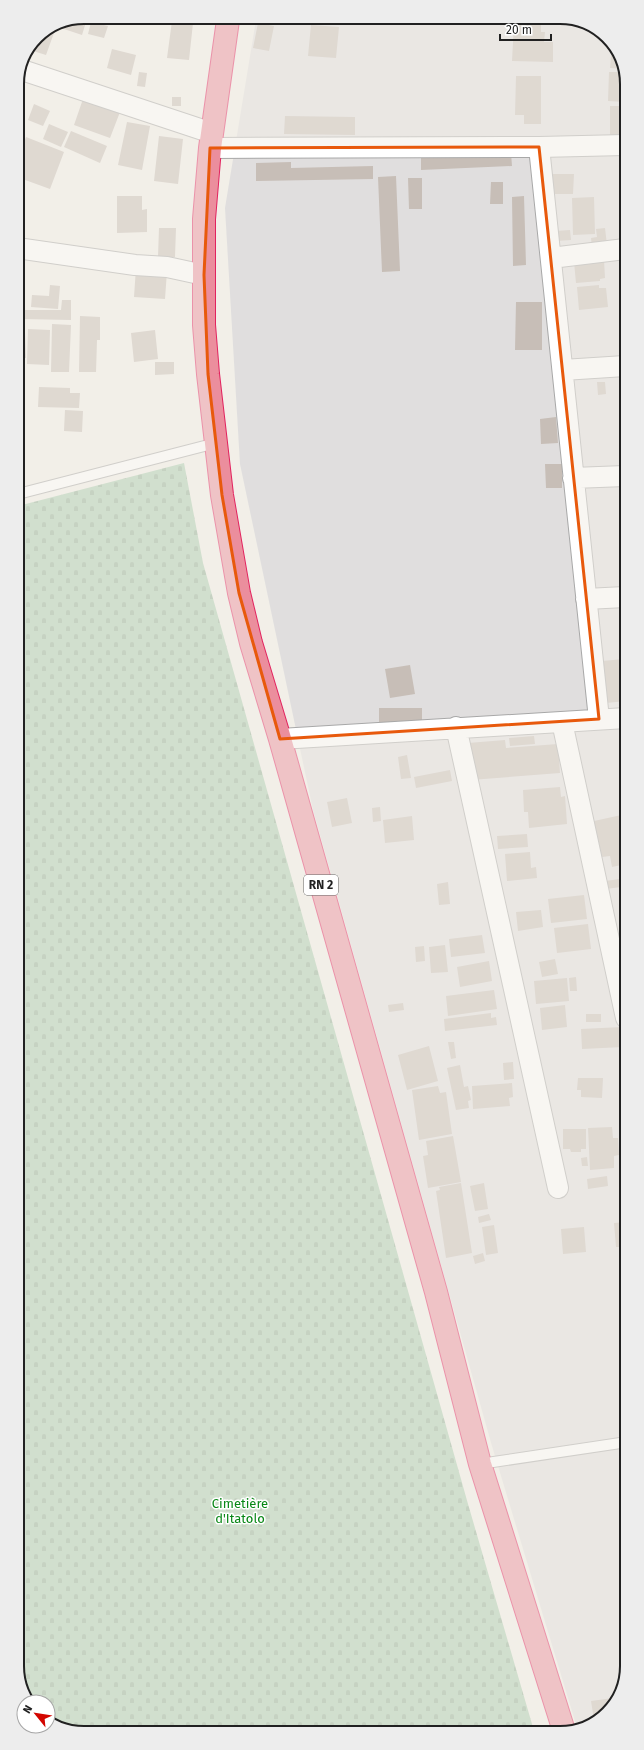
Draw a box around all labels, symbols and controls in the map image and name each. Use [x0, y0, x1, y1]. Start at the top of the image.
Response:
scale bar [500, 16, 551, 42]
text: 20 m [506, 23, 532, 37]
road number: RN 2 [304, 875, 338, 895]
park label: Cimetière d'Itatolo [212, 1496, 268, 1526]
north arrow [16, 1694, 56, 1734]
text: N [20, 1703, 35, 1716]

